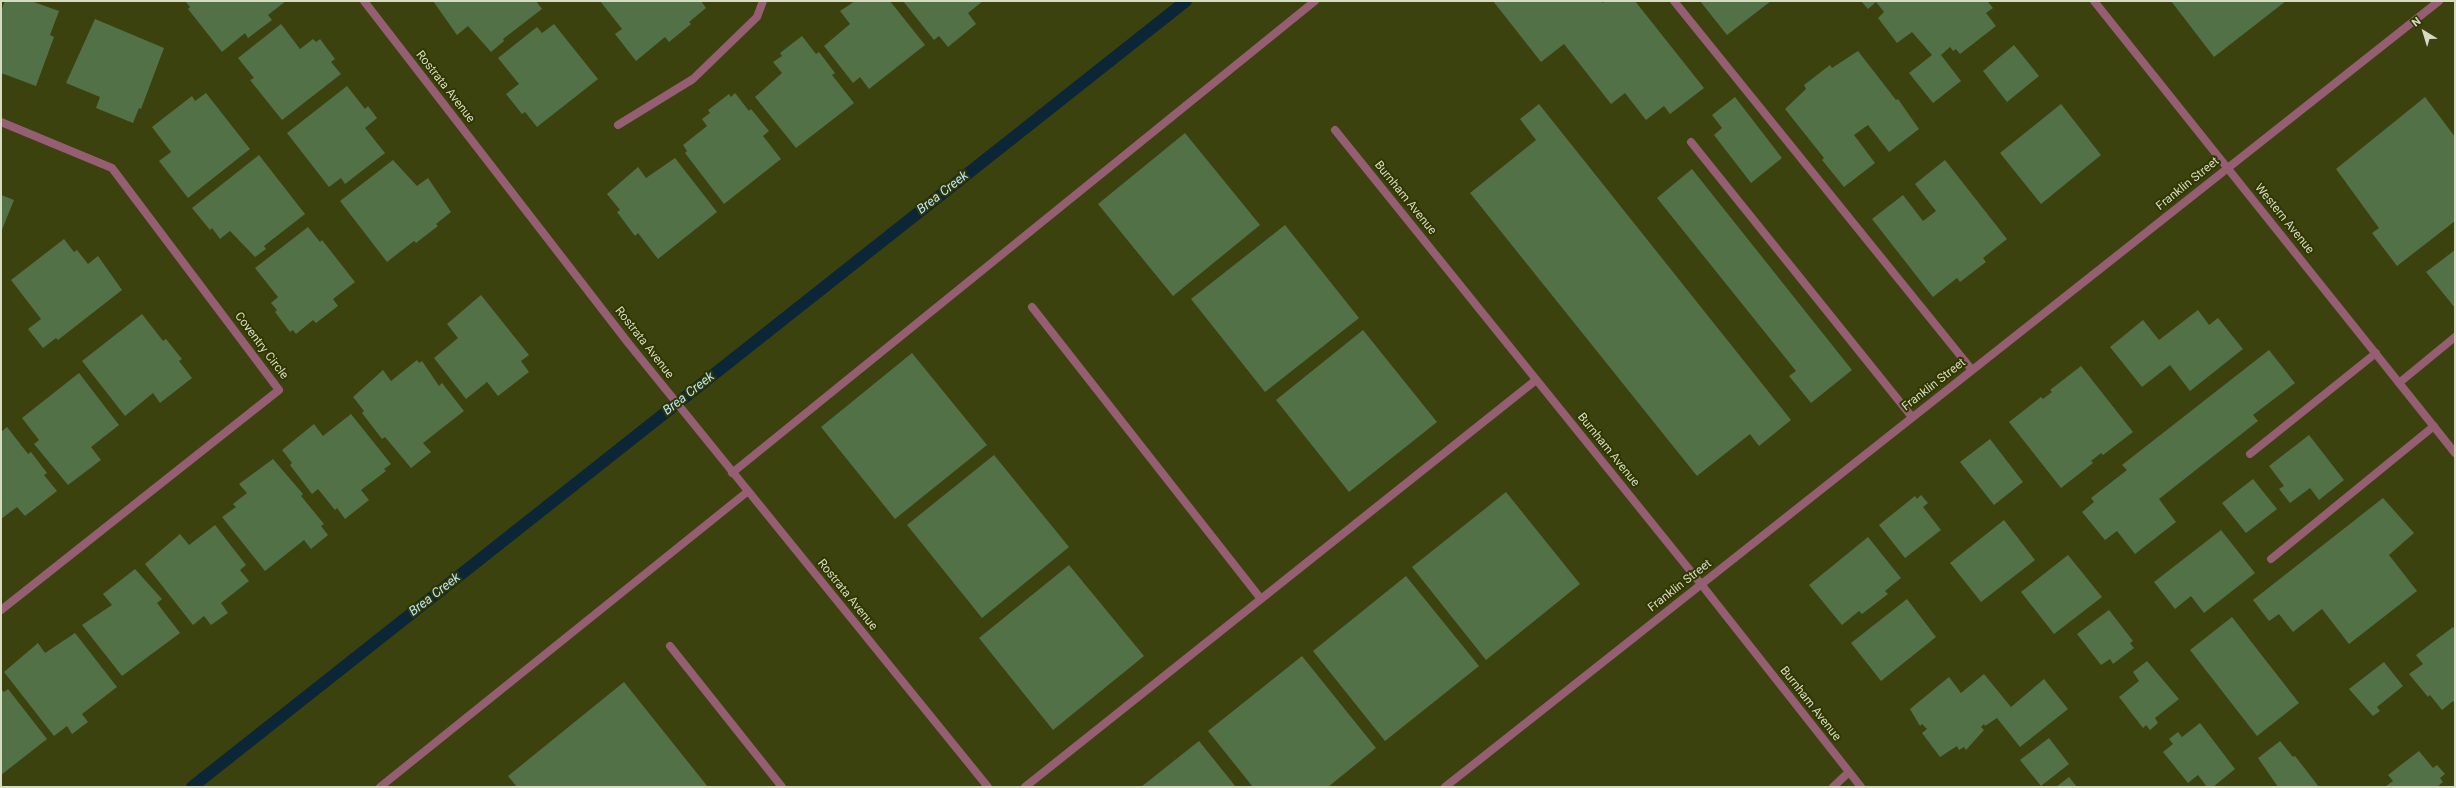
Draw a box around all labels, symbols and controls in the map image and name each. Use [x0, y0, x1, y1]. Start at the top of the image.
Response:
north arrow [2404, 12, 2444, 52]
text: N [2409, 15, 2423, 30]
street label: Rostrata Avenue [412, 48, 478, 126]
street label: Franklin Street [2154, 154, 2222, 214]
street label: Burnham Avenue [1371, 158, 1439, 238]
water label: Brea Creek [914, 168, 972, 218]
street label: Western Avenue [2251, 181, 2317, 257]
street label: Rostrata Avenue [611, 304, 677, 382]
street label: Coventry Circle [231, 310, 291, 382]
street label: Franklin Street [1899, 356, 1969, 414]
water label: Brea Creek [660, 369, 718, 419]
street label: Burnham Avenue [1574, 410, 1642, 490]
street label: Rostrata Avenue [814, 557, 880, 633]
street label: Franklin Street [1645, 557, 1715, 615]
water label: Brea Creek [406, 570, 464, 620]
street label: Burnham Avenue [1776, 664, 1844, 744]

